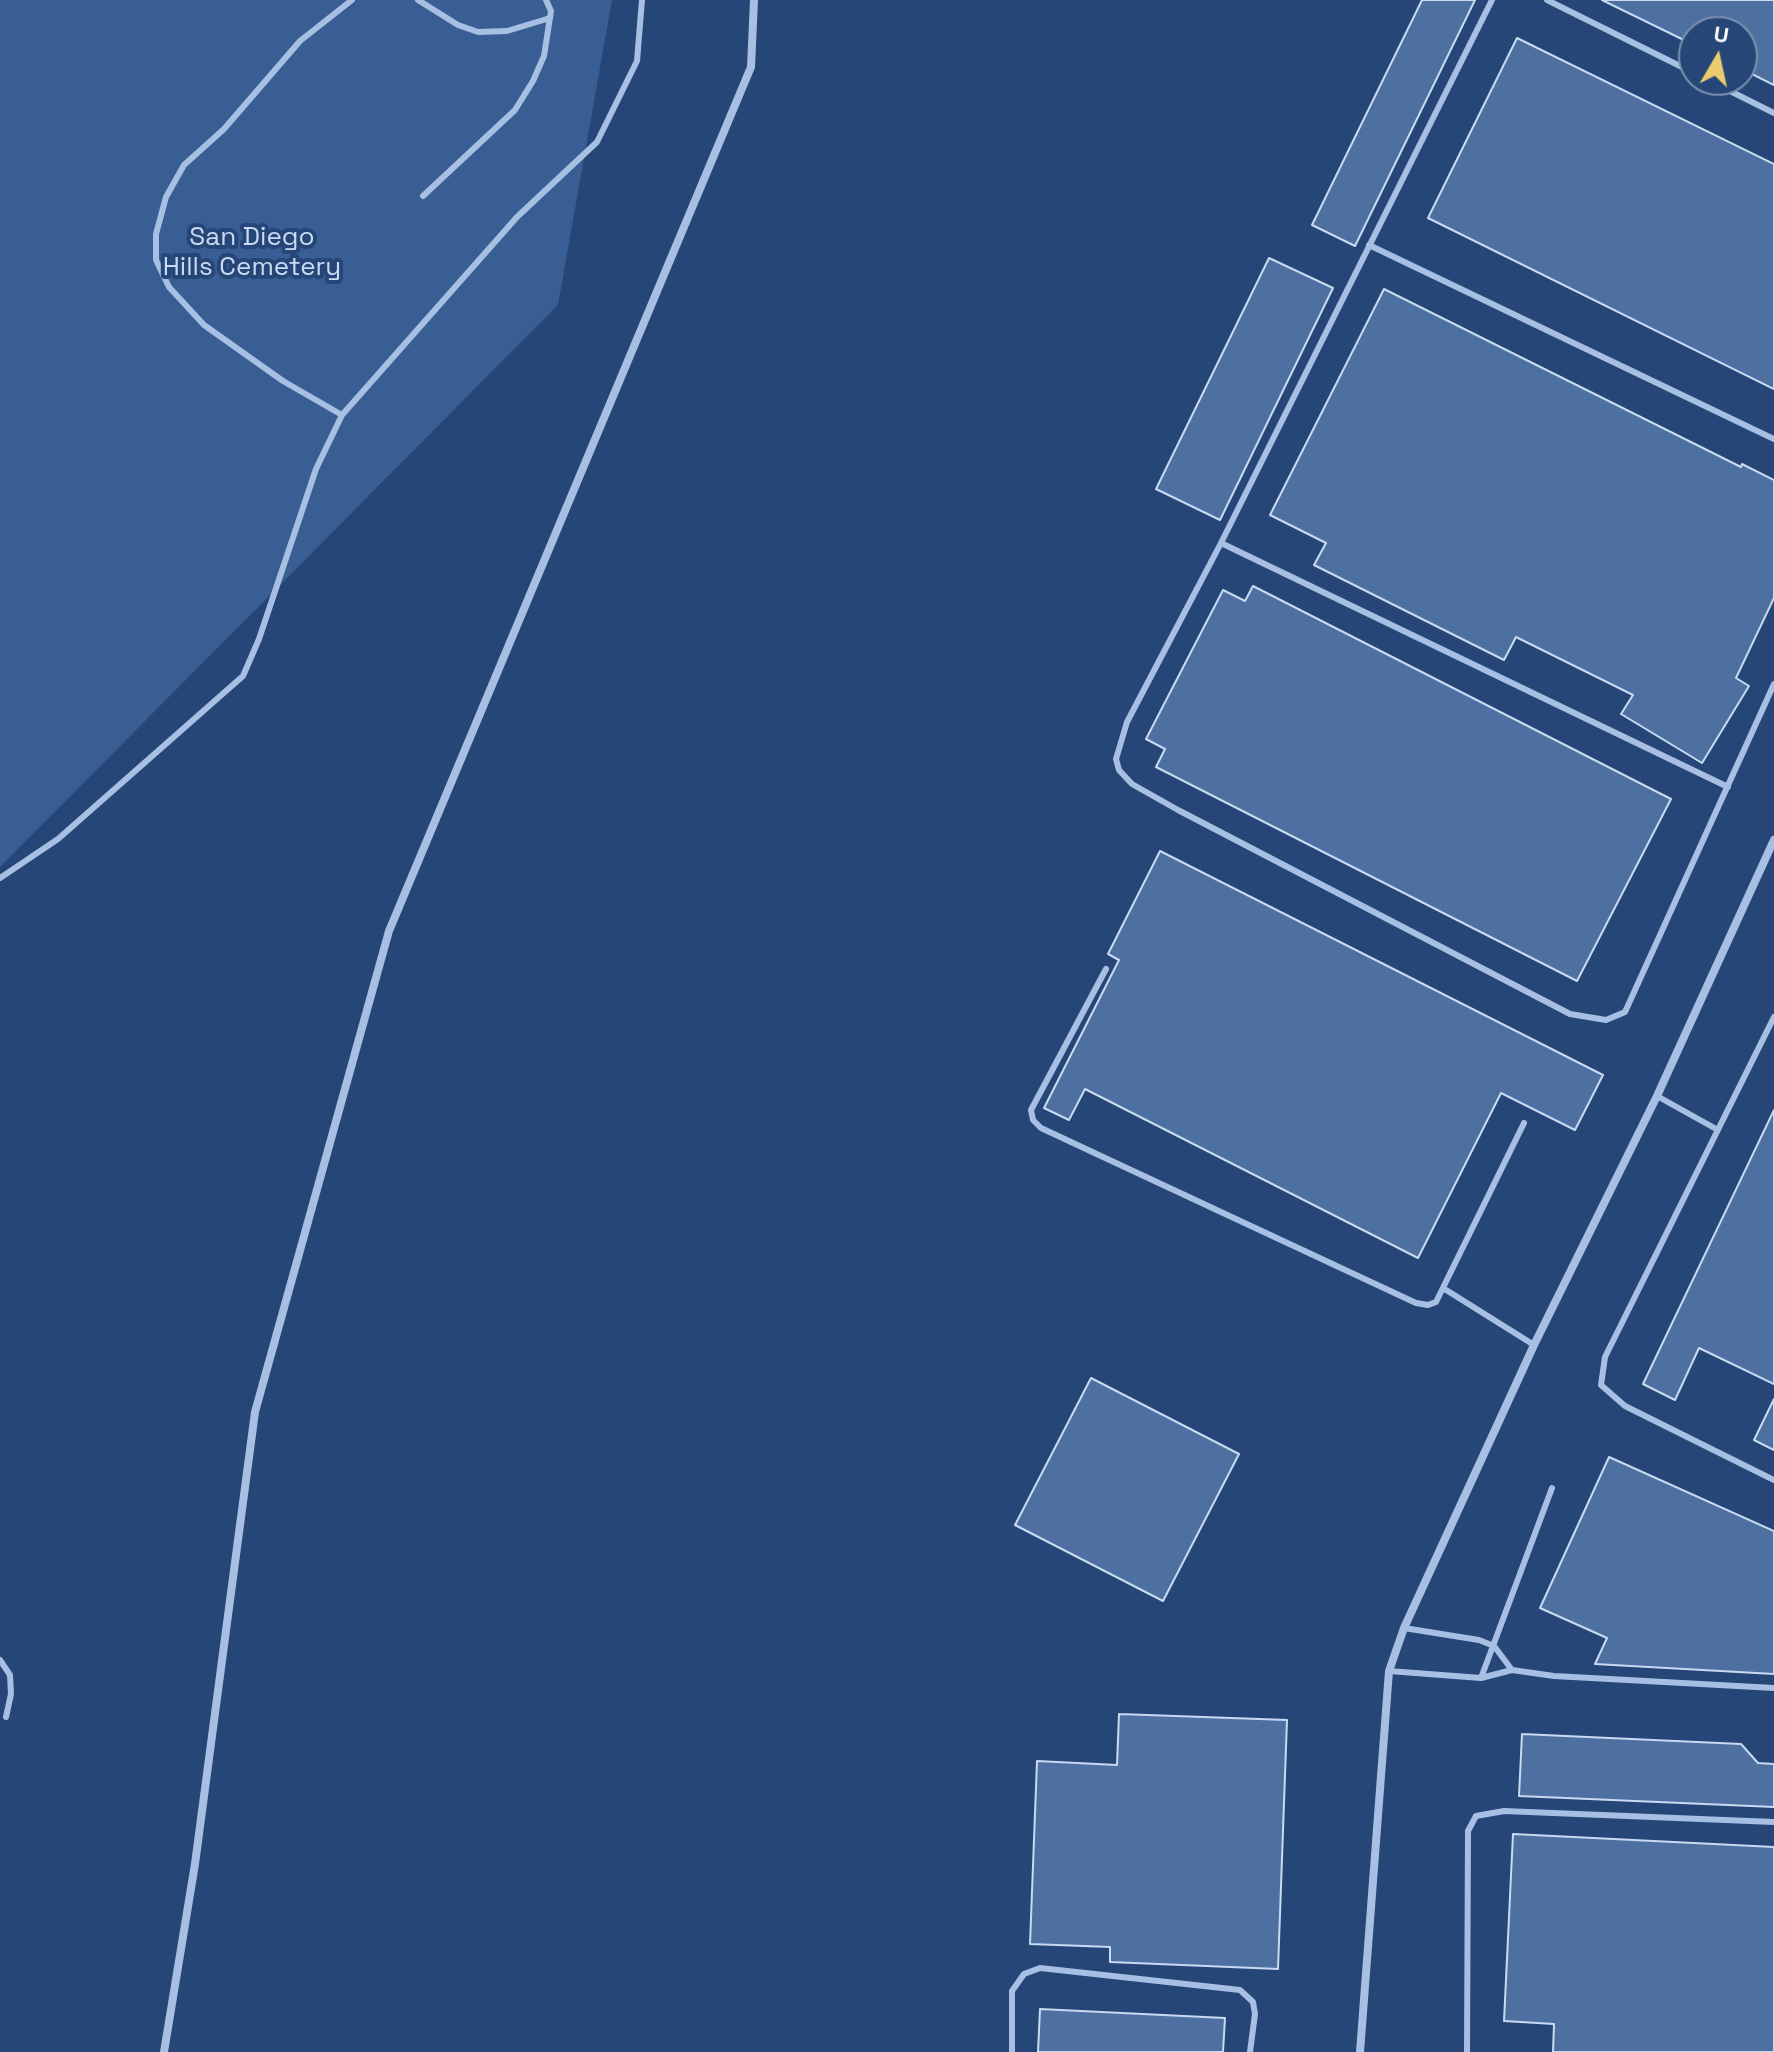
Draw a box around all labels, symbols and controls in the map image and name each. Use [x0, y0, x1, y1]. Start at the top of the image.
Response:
north arrow [1678, 16, 1758, 96]
text: U [1712, 19, 1731, 49]
park label: San Diego Hills Cemetery [163, 222, 341, 284]

